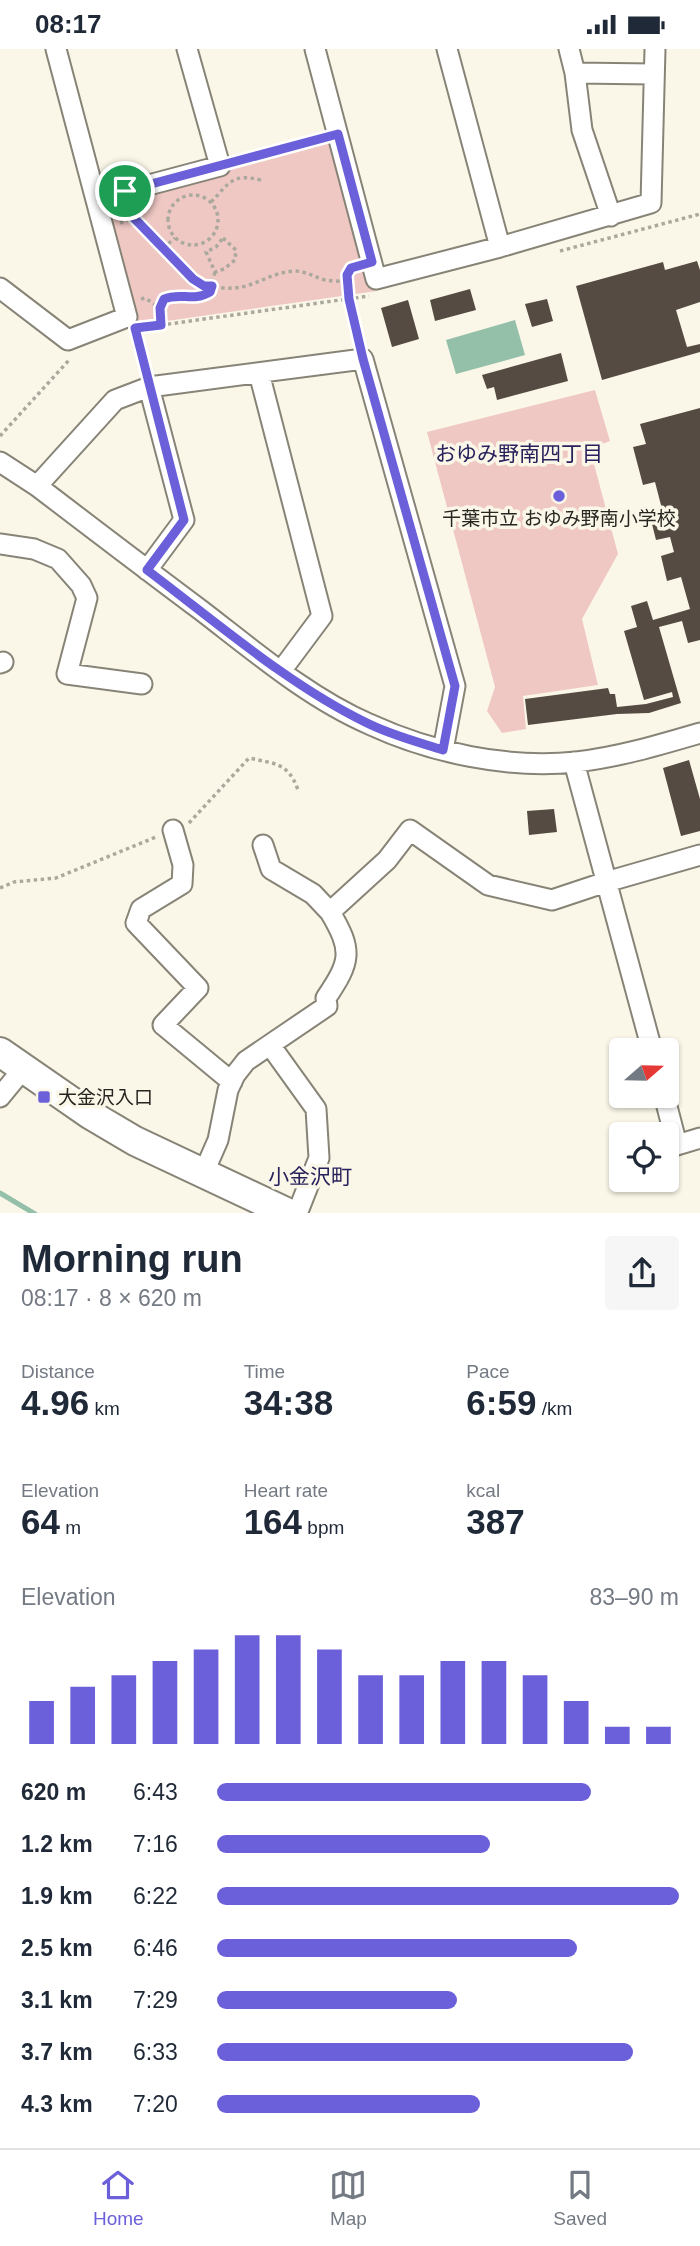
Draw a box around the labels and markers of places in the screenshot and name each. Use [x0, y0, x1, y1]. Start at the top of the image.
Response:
pin [95, 161, 155, 221]
marker: 千葉市立 おゆみ野南小学校 [551, 488, 567, 504]
place label: 千葉市立 おゆみ野南小学校 [442, 508, 676, 529]
place label: 大金沢入口 [58, 1087, 153, 1108]
marker: 大金沢入口 [36, 1089, 52, 1105]

